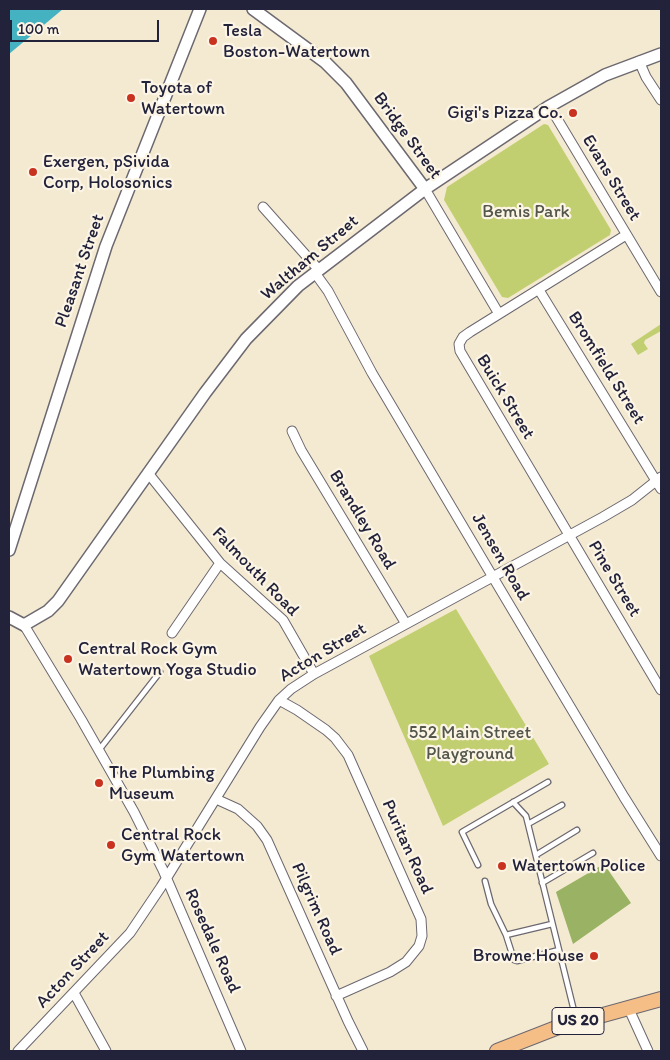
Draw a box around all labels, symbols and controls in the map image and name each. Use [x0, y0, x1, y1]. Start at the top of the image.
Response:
scale bar [12, 10, 161, 42]
text: 100 m [18, 20, 59, 38]
place label: Tesla Boston-Watertown [223, 20, 370, 62]
marker: Tesla Boston-Watertown [207, 35, 219, 47]
place label: Toyota of Watertown [141, 77, 225, 120]
street label: Bridge Street [368, 88, 446, 184]
marker: Toyota of Watertown [125, 92, 137, 104]
place label: Gigi's Pizza Co. [447, 102, 563, 124]
marker: Gigi's Pizza Co. [567, 107, 579, 119]
street label: Evans Street [577, 131, 645, 225]
place label: Exergen, pSivida Corp, Holosonics [43, 151, 172, 193]
marker: Exergen, pSivida Corp, Holosonics [27, 166, 39, 178]
park label: Bemis Park [482, 201, 570, 223]
street label: Pleasant Street [50, 211, 110, 331]
street label: Waltham Street [257, 211, 363, 305]
street label: Bromfield Street [563, 308, 649, 428]
street label: Buick Street [471, 351, 539, 443]
street label: Brandley Road [324, 466, 400, 574]
street label: Jensen Road [466, 510, 534, 604]
street label: Falmouth Road [207, 523, 303, 621]
street label: Pine Street [583, 537, 645, 621]
street label: Acton Street [276, 619, 370, 687]
place label: Central Rock Gym Watertown Yoga Studio [78, 638, 257, 681]
marker: Central Rock Gym Watertown Yoga Studio [62, 653, 74, 665]
park label: 552 Main Street Playground [409, 722, 531, 764]
place label: The Plumbing Museum [109, 762, 215, 804]
marker: The Plumbing Museum [93, 777, 105, 789]
street label: Puritan Road [377, 796, 437, 898]
place label: Central Rock Gym Watertown [121, 824, 244, 866]
marker: Central Rock Gym Watertown [105, 839, 117, 851]
place label: Watertown Police [512, 855, 645, 877]
street label: Pilgrim Road [286, 859, 346, 959]
marker: Watertown Police [496, 860, 508, 872]
street label: Rosedale Road [179, 885, 245, 997]
street label: Acton Street [32, 927, 114, 1013]
place label: Browne House [473, 945, 584, 967]
marker: Browne House [588, 950, 600, 962]
road number: US 20 [552, 1008, 604, 1034]

